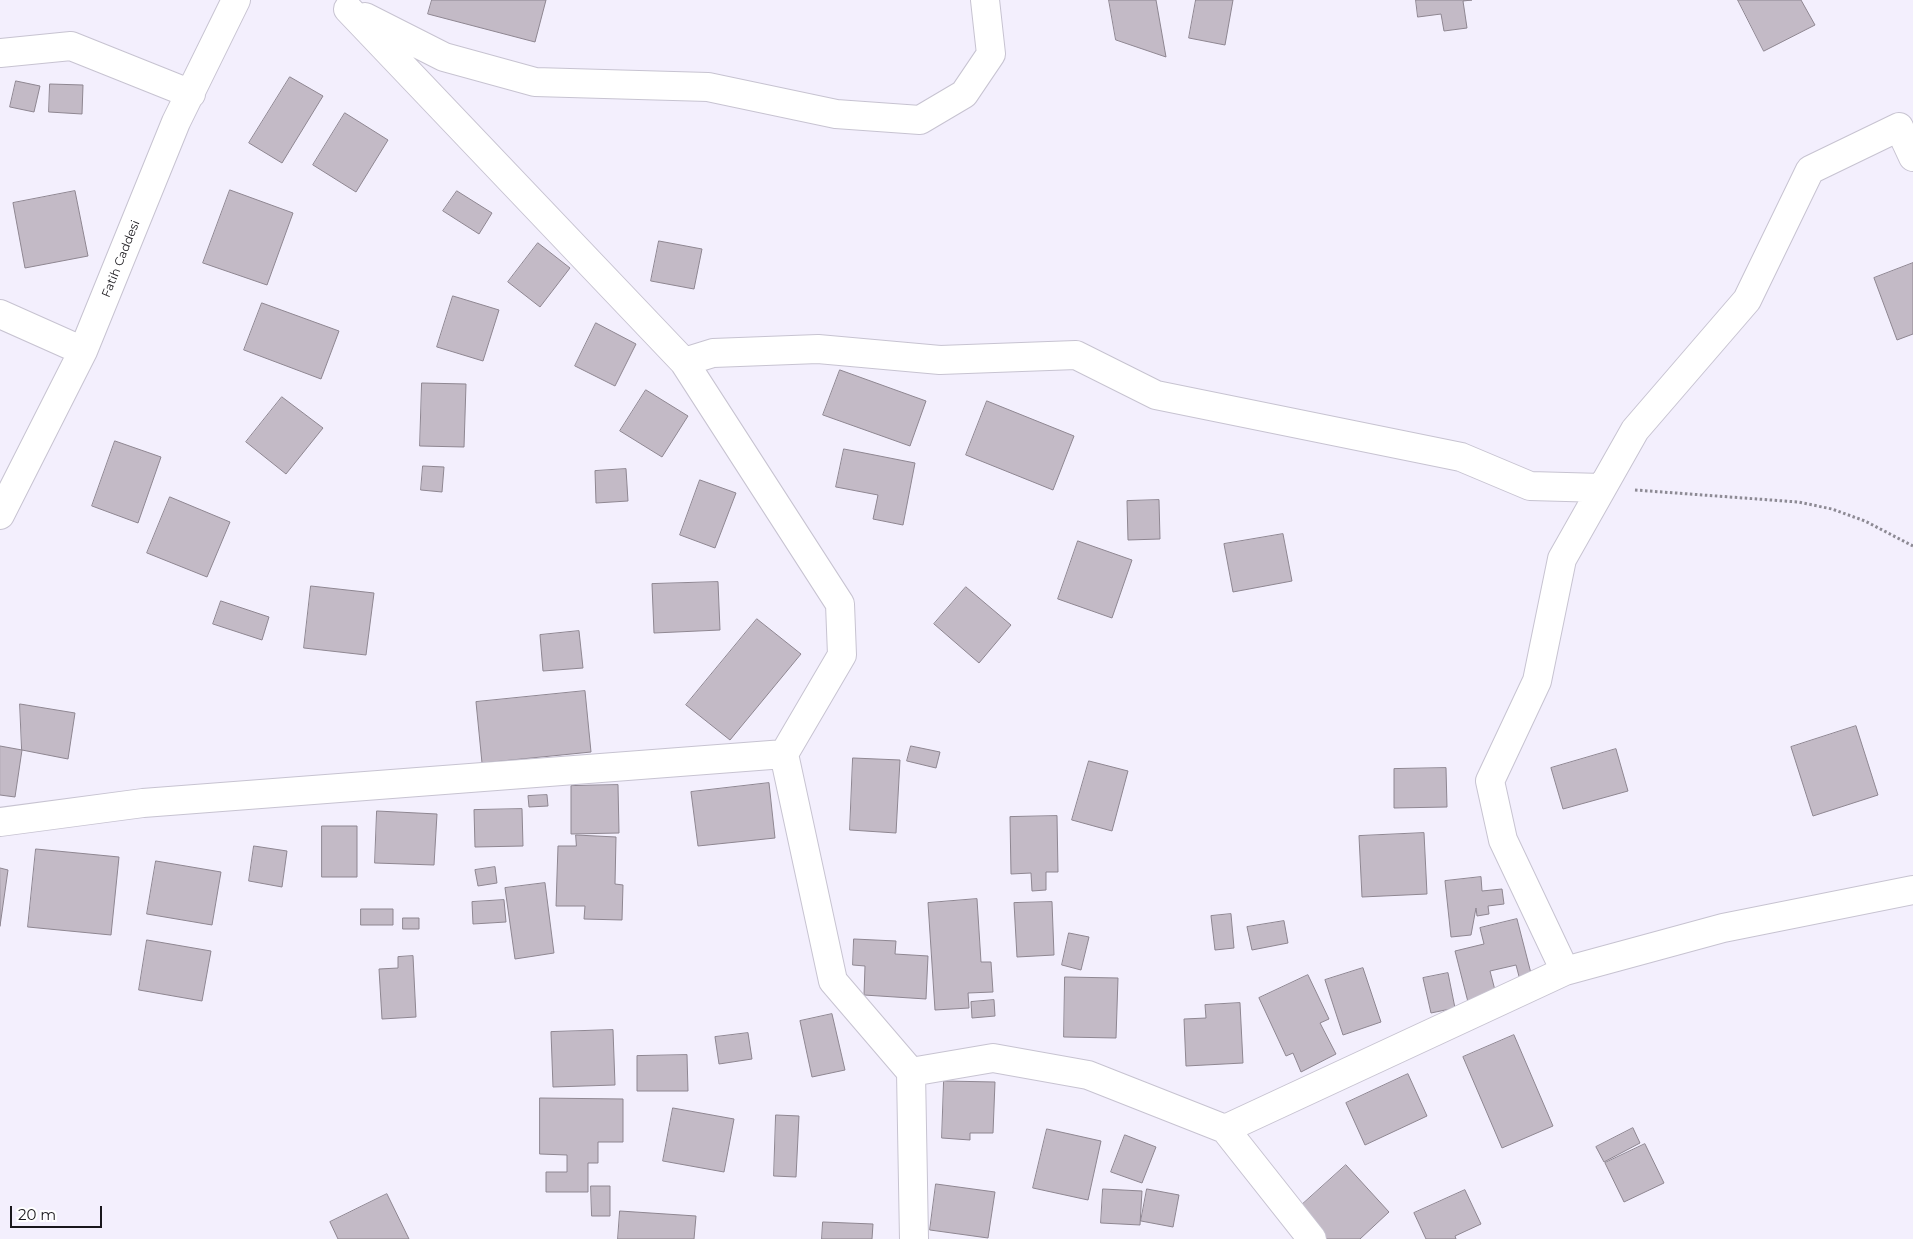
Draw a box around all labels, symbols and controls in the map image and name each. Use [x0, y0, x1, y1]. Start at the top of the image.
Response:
street label: Fatih Caddesi [99, 218, 143, 300]
scale bar [12, 1196, 105, 1228]
text: 20 m [18, 1205, 56, 1224]

